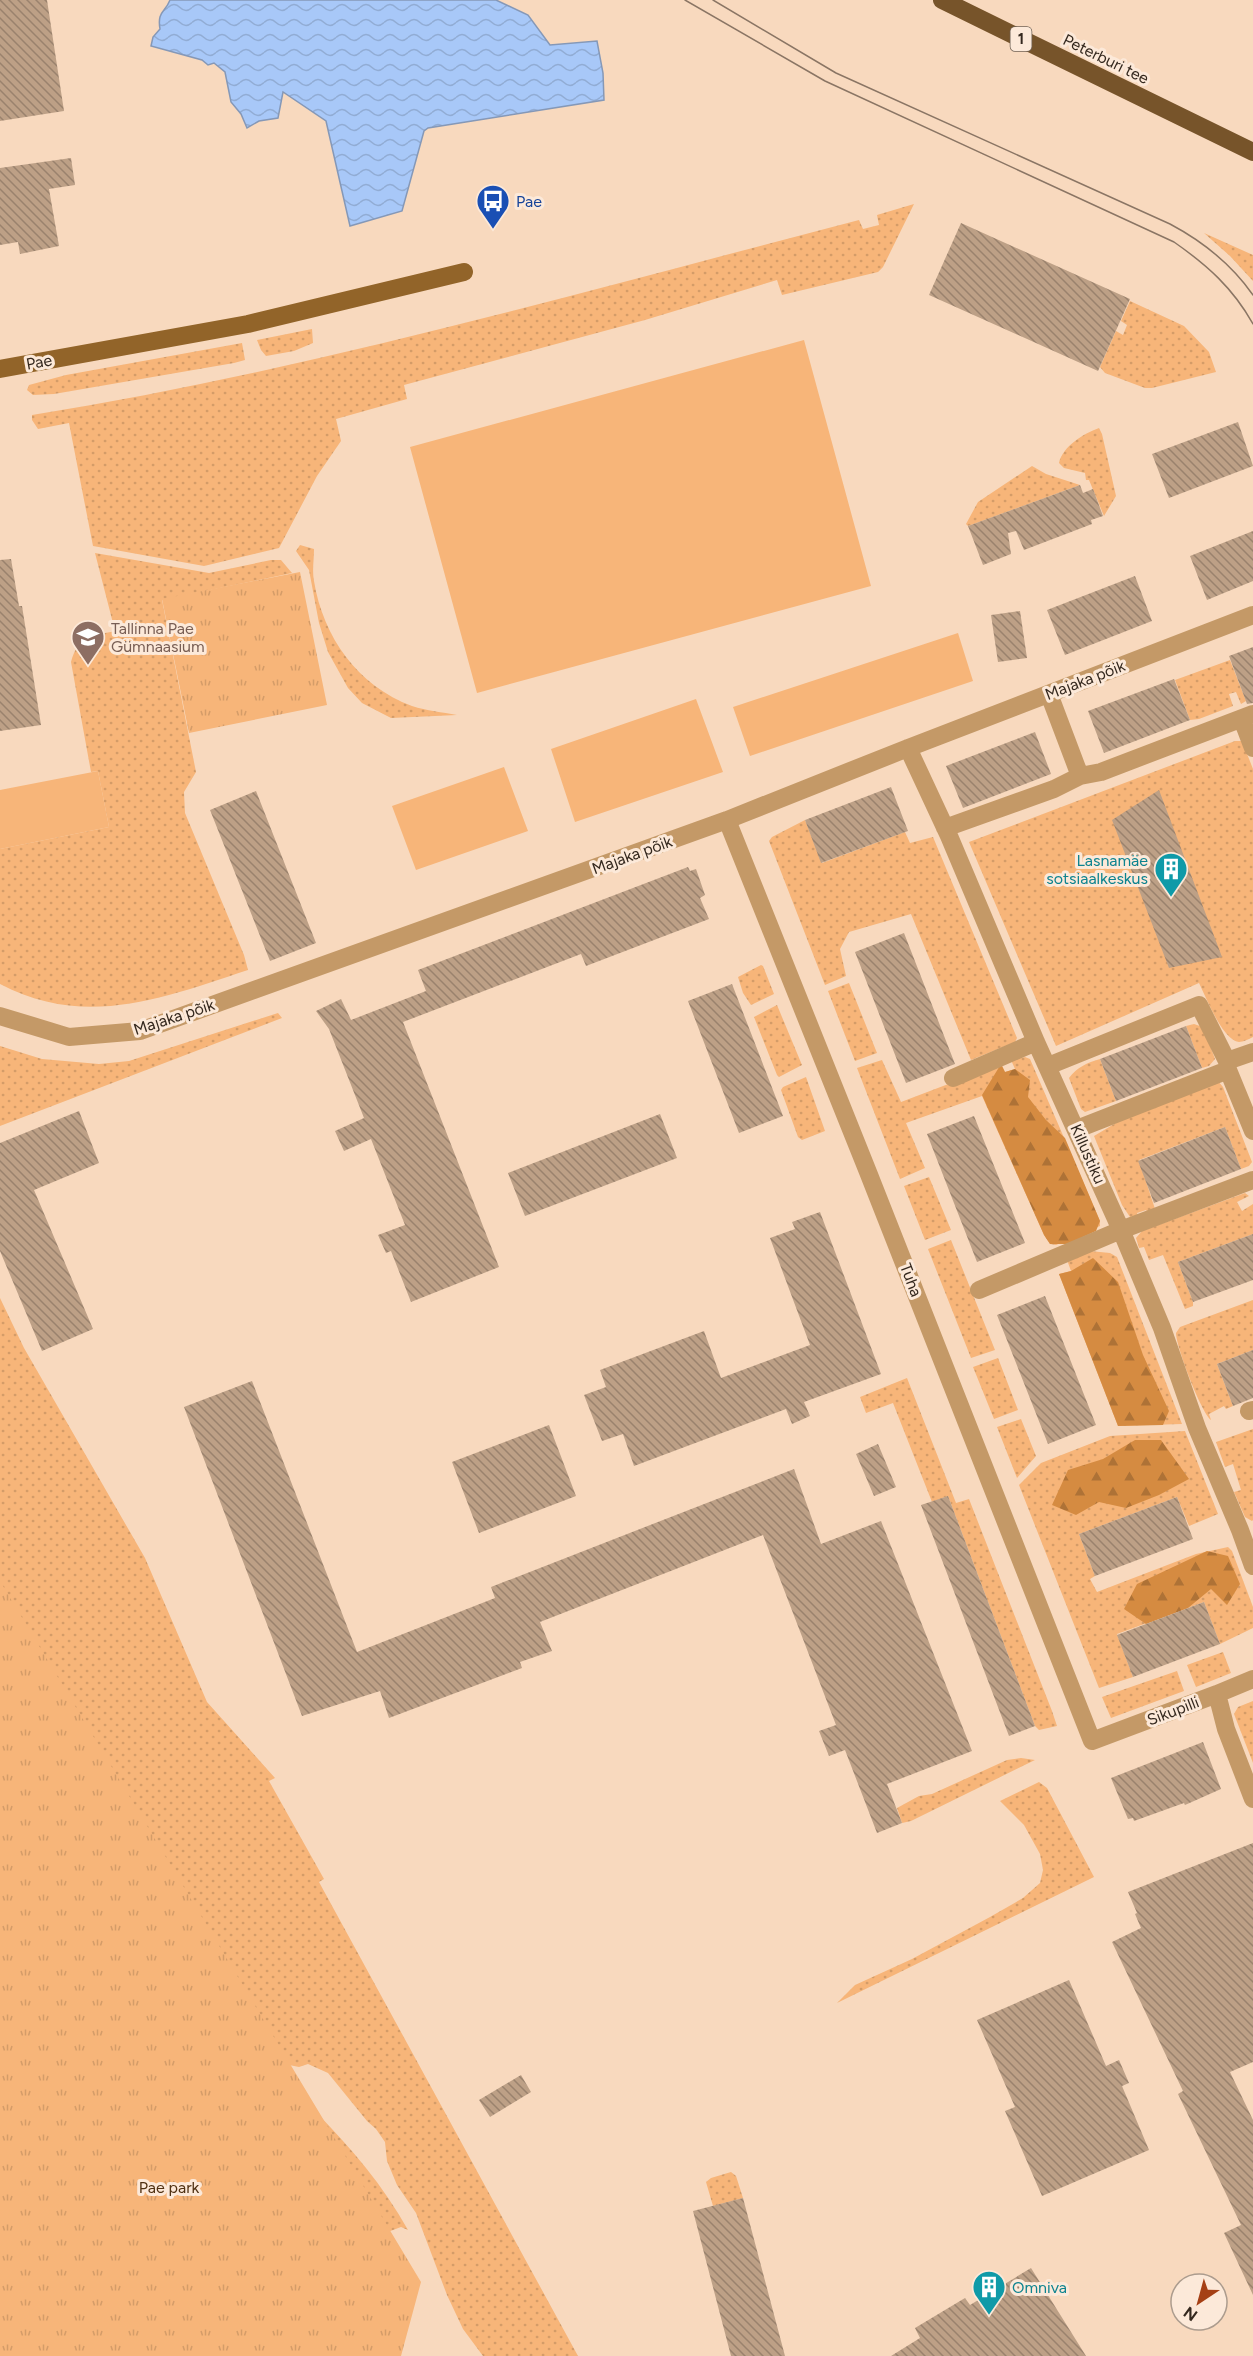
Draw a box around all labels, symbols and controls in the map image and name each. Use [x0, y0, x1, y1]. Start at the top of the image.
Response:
road number: 1 [1010, 27, 1032, 51]
street label: Peterburi tee [1060, 30, 1152, 88]
bus stop icon: Pae [475, 183, 511, 230]
place label: Pae [516, 192, 542, 211]
street label: Pae [25, 350, 54, 374]
school or university icon: Tallinna Pae Gümnaasium [70, 619, 106, 666]
place label: Tallinna Pae Gümnaasium [111, 619, 205, 656]
street label: Majaka põik [1042, 656, 1128, 704]
street label: Majaka põik [589, 832, 675, 878]
place label: Lasnamäe sotsiaalkeskus [1046, 851, 1148, 888]
building icon: Lasnamäe sotsiaalkeskus [1153, 851, 1189, 898]
street label: Majaka põik [131, 995, 217, 1039]
street label: Killustiku [1066, 1121, 1110, 1187]
street label: Tuha [896, 1261, 926, 1299]
street label: Sikupilli [1144, 1692, 1202, 1730]
park label: Pae park [139, 2178, 200, 2197]
building icon: Omniva [971, 2269, 1007, 2316]
north arrow [1169, 2272, 1229, 2332]
place label: Omniva [1012, 2278, 1067, 2297]
text: N [1180, 2302, 1201, 2325]

